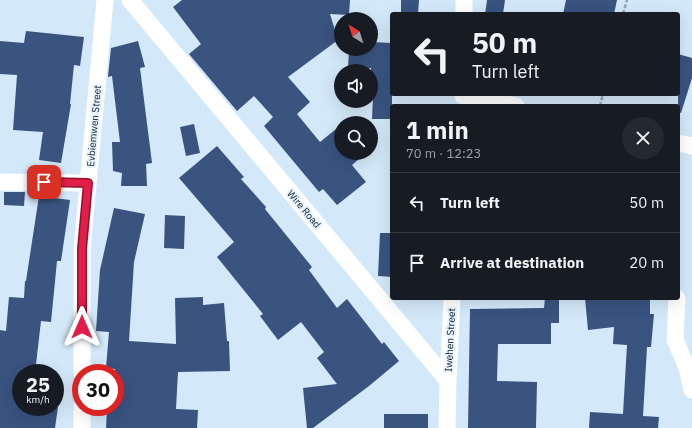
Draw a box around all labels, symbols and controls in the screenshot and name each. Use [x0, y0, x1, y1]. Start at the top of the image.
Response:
north arrow [334, 12, 378, 56]
map controls [334, 12, 378, 160]
text: 50 m [472, 24, 537, 61]
icon: left [406, 28, 458, 80]
text: Turn left [472, 60, 540, 83]
button: sound [334, 64, 378, 108]
street label: Evbiemwen Street [84, 84, 104, 167]
text: 1 min [406, 114, 469, 146]
button: search [334, 116, 378, 160]
button: close [622, 117, 664, 159]
text: 70 m · 12:23 [406, 145, 481, 162]
pin [27, 165, 61, 199]
icon: arrive [33, 171, 55, 193]
street label: Wire Road [284, 187, 324, 231]
icon: left [406, 192, 428, 214]
text: Turn left [440, 193, 500, 212]
text: 50 m [629, 193, 664, 212]
icon: arrive [406, 252, 428, 274]
text: Arrive at destination [440, 253, 584, 272]
text: 20 m [629, 253, 664, 272]
position arrow [61, 306, 103, 348]
street label: Iwehen Street [442, 307, 458, 372]
speed limit sign: 30 [72, 364, 124, 416]
text: 25 [26, 371, 50, 398]
text: km/h [26, 393, 50, 406]

